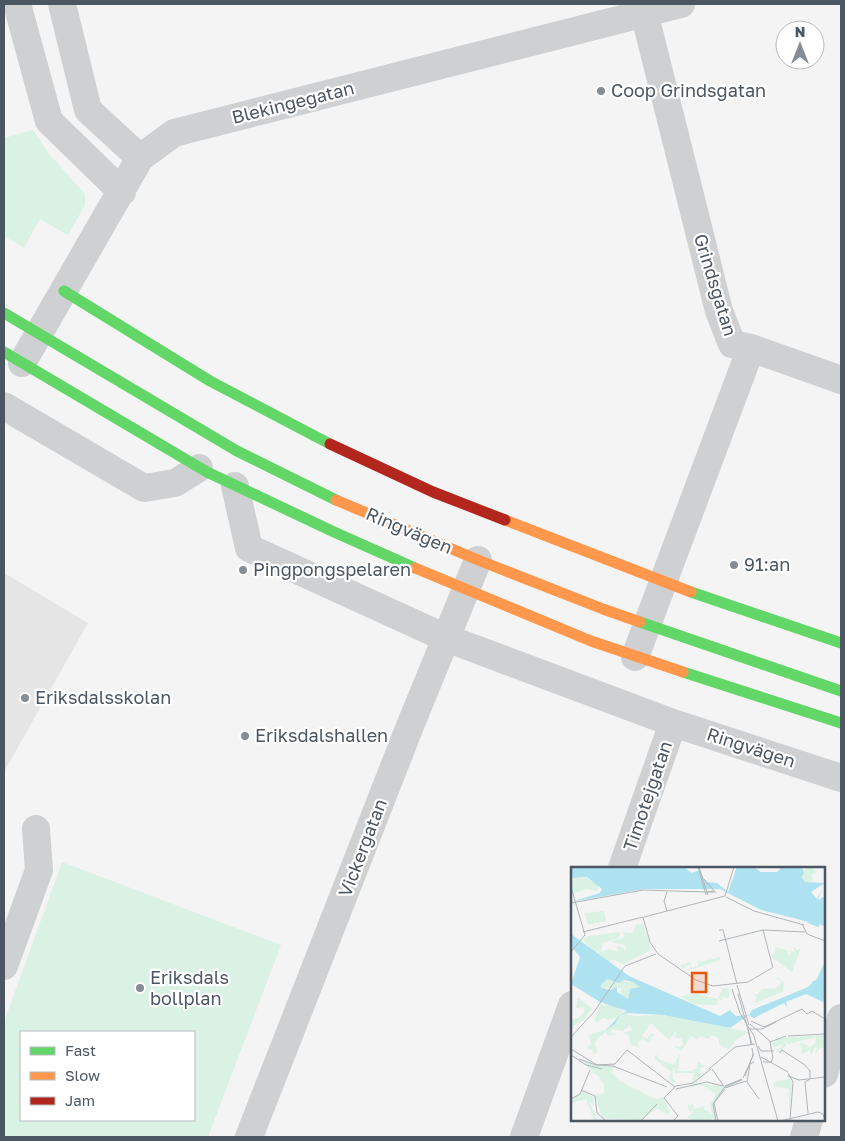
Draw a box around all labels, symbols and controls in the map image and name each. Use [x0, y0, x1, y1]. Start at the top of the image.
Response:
north arrow [775, 20, 825, 70]
text: N [795, 23, 805, 40]
street label: Blekingegatan [229, 76, 356, 128]
place label: Coop Grindsgatan [611, 79, 766, 101]
marker: Coop Grindsgatan [595, 85, 607, 97]
street label: Grindsgatan [690, 231, 742, 338]
street label: Ringvägen [363, 502, 456, 558]
place label: 91:an [744, 553, 790, 575]
place label: Pingpongspelaren [253, 558, 411, 580]
marker: 91:an [728, 559, 740, 571]
marker: Pingpongspelaren [237, 564, 249, 576]
place label: Eriksdalsskolan [35, 686, 171, 708]
marker: Eriksdalsskolan [19, 692, 31, 704]
street label: Ringvägen [704, 722, 798, 772]
place label: Eriksdalshallen [255, 724, 388, 746]
marker: Eriksdalshallen [239, 730, 251, 742]
street label: Timotejgatan [618, 738, 676, 853]
street label: Vickergatan [333, 795, 391, 900]
inset map [571, 867, 825, 1121]
place label: Eriksdals bollplan [150, 966, 229, 1009]
marker: Eriksdals bollplan [134, 982, 146, 994]
legend [20, 1031, 195, 1121]
text: Fast [65, 1041, 96, 1059]
text: Slow [65, 1066, 100, 1084]
text: Jam [65, 1091, 95, 1109]

